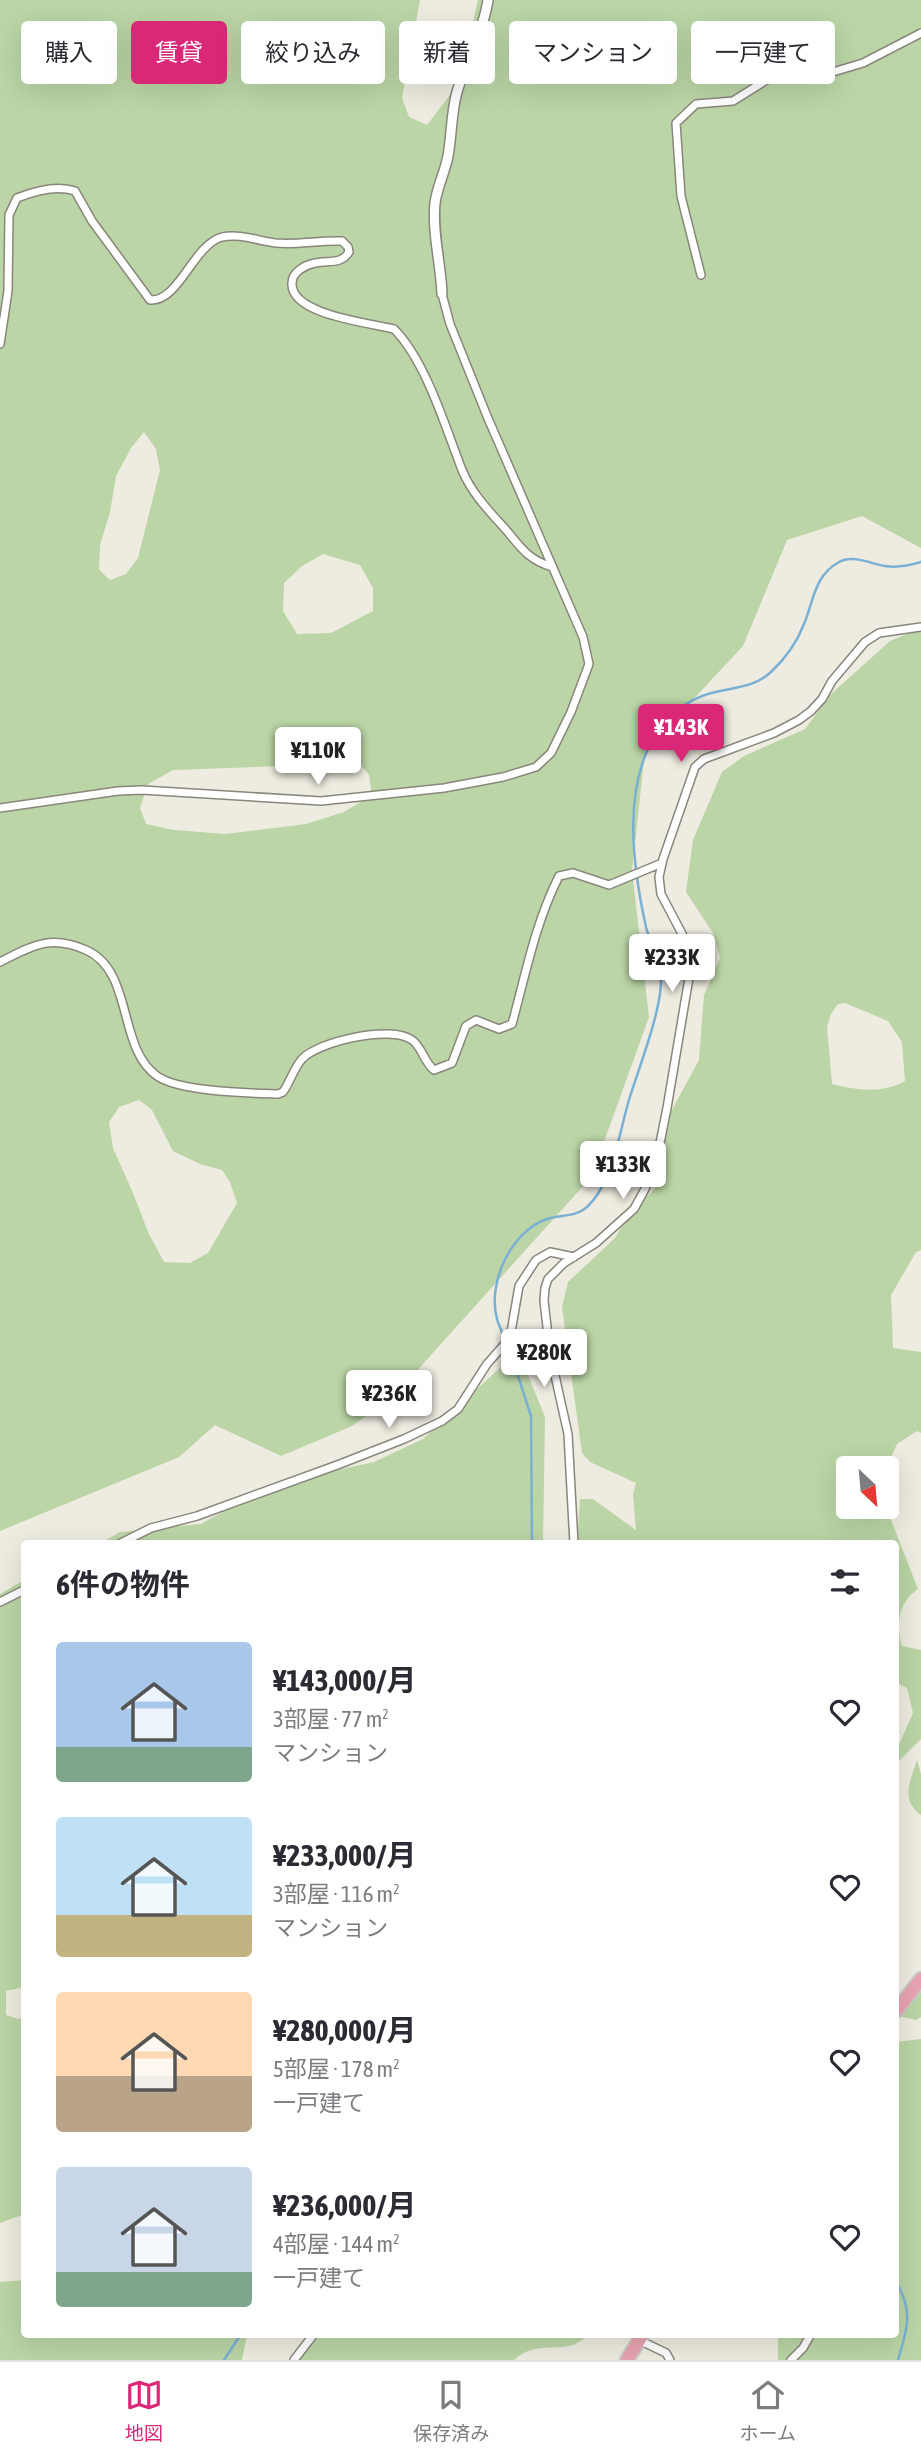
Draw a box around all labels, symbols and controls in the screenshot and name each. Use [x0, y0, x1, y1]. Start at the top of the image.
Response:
chip: 購入 [21, 21, 117, 84]
chip: 賃貸 [131, 21, 227, 84]
chip: 絞り込み [241, 21, 385, 84]
chip: 新着 [399, 21, 495, 84]
chip: マンション [509, 21, 677, 84]
chip: 一戸建て [691, 21, 835, 84]
pin: ¥143K [632, 704, 730, 764]
text: ¥143K [654, 714, 708, 740]
pin: ¥110K [269, 728, 367, 787]
text: ¥110K [291, 737, 345, 763]
pin: ¥233K [623, 934, 721, 994]
text: ¥233K [645, 944, 699, 970]
pin: ¥133K [574, 1142, 672, 1201]
text: ¥133K [596, 1151, 650, 1177]
pin: ¥280K [495, 1330, 593, 1389]
text: ¥280K [517, 1339, 571, 1365]
pin: ¥236K [340, 1370, 438, 1430]
text: ¥236K [362, 1380, 416, 1406]
north arrow [836, 1456, 900, 1519]
map controls [836, 1456, 899, 1519]
icon: filters [826, 1563, 864, 1601]
text: 6件の物件 [56, 1567, 190, 1601]
text: ¥143,000/月 [273, 1663, 416, 1697]
icon: home [112, 1670, 196, 1754]
icon: heart [826, 1693, 864, 1731]
text: 3部屋 · 77 m² [273, 1706, 389, 1732]
text: マンション [273, 1740, 388, 1766]
text: ¥233,000/月 [273, 1838, 416, 1872]
icon: home [112, 1845, 196, 1929]
icon: heart [826, 1868, 864, 1906]
text: 3部屋 · 116 m² [273, 1881, 400, 1907]
text: マンション [273, 1915, 388, 1941]
text: ¥280,000/月 [273, 2013, 416, 2047]
icon: home [112, 2020, 196, 2104]
icon: heart [826, 2043, 864, 2081]
text: 5部屋 · 178 m² [273, 2056, 400, 2082]
text: 一戸建て [273, 2090, 365, 2116]
text: ¥236,000/月 [273, 2188, 416, 2222]
icon: home [112, 2195, 196, 2279]
icon: heart [826, 2218, 864, 2256]
text: 4部屋 · 144 m² [273, 2231, 400, 2257]
text: 一戸建て [273, 2265, 365, 2291]
tab: 地図 [125, 2376, 163, 2445]
tab: 保存済み [413, 2376, 489, 2445]
tab: ホーム [739, 2376, 796, 2445]

